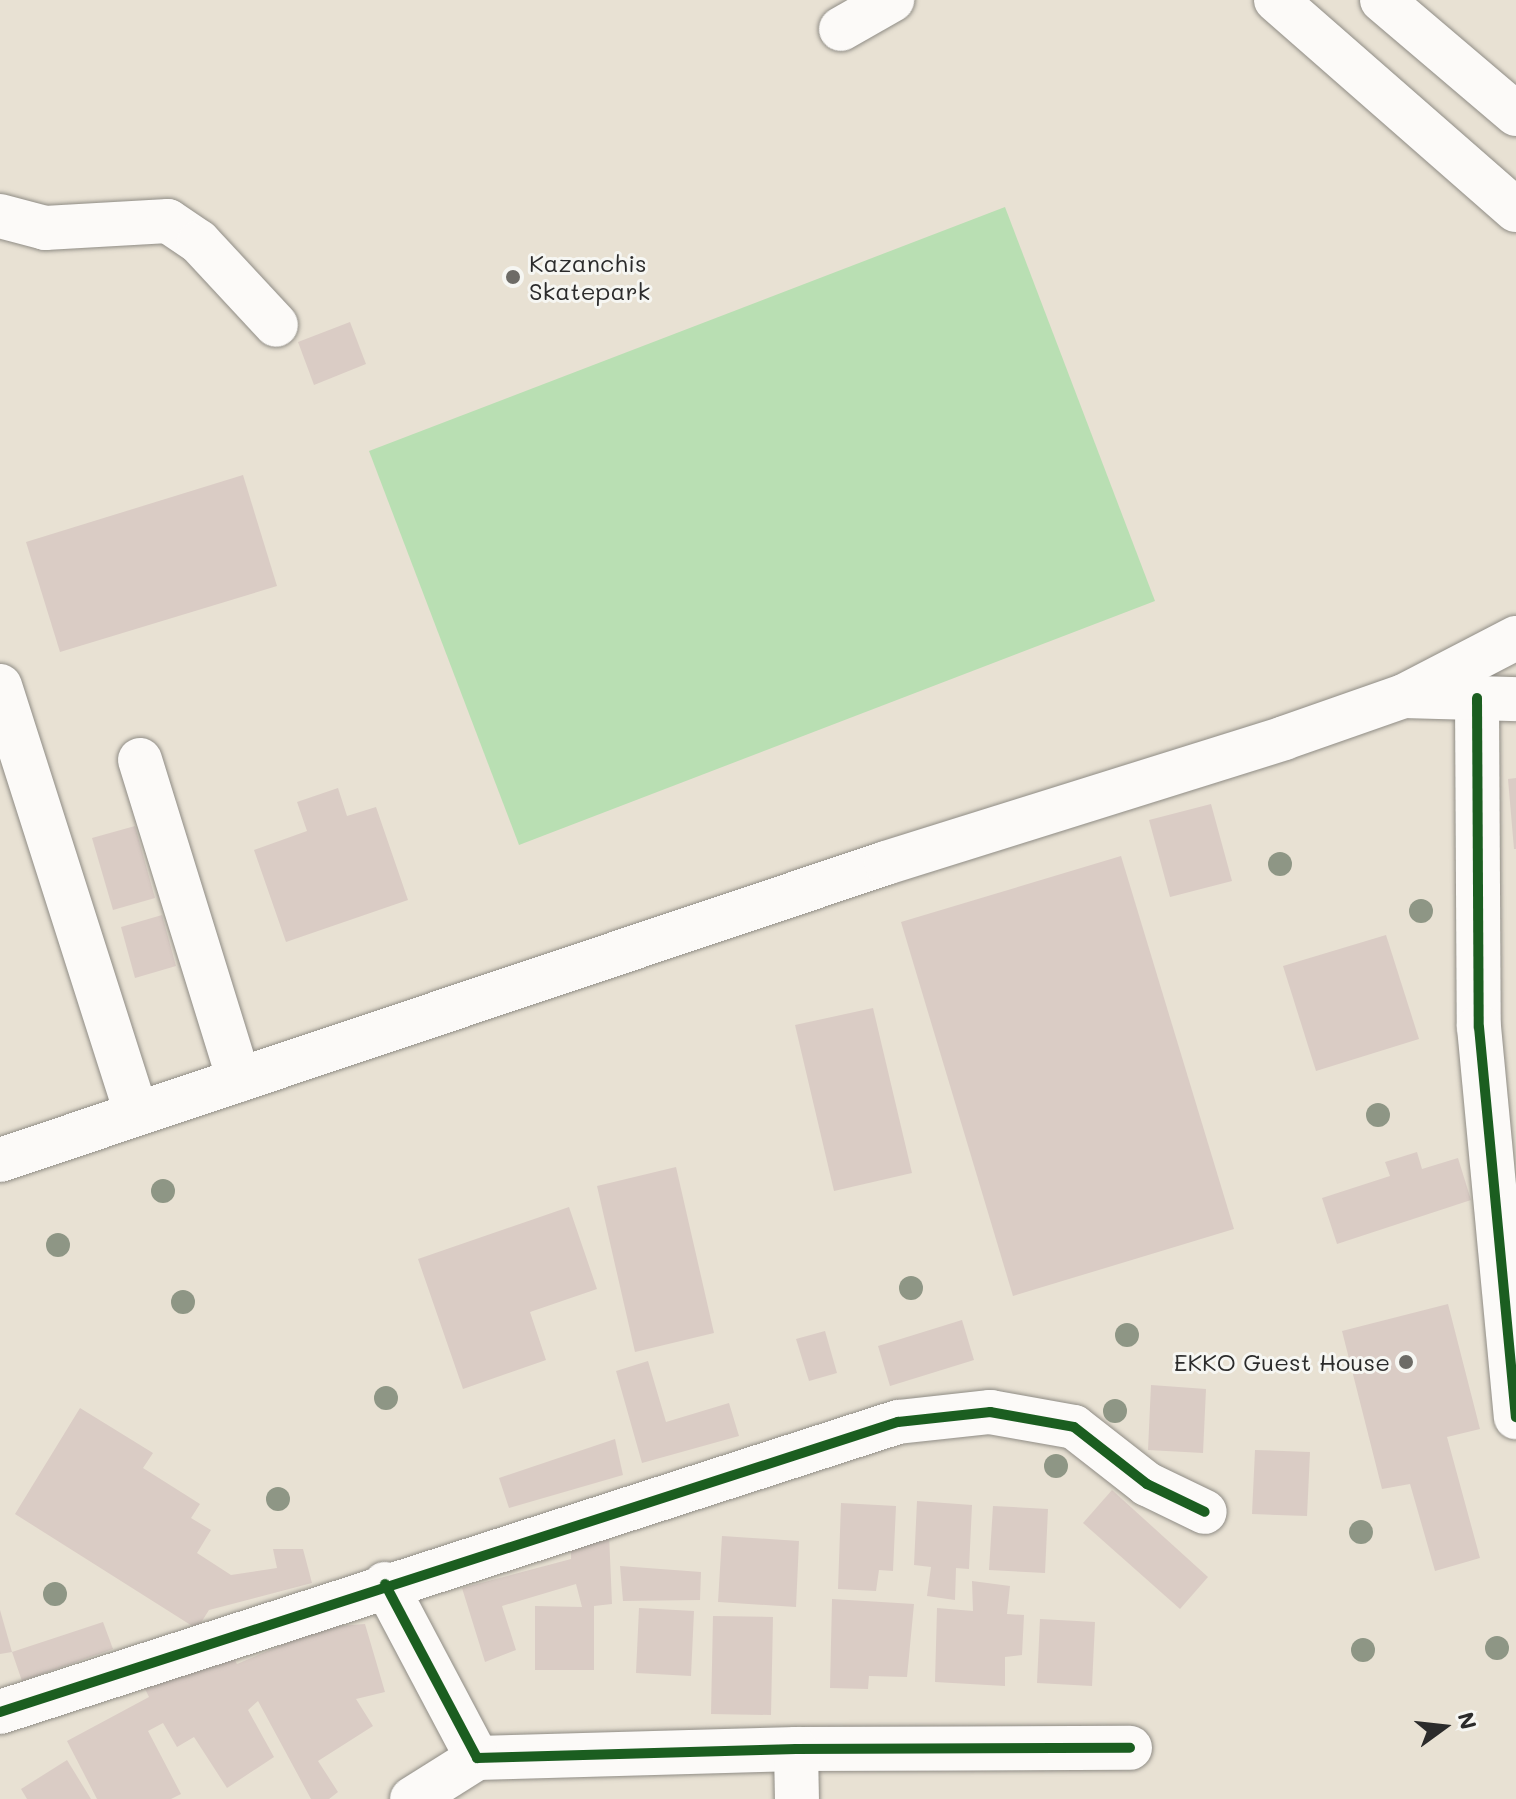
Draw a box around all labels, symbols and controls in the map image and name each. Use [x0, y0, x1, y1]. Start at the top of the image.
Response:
place label: Kazanchis Skatepark [529, 249, 650, 305]
marker: Kazanchis Skatepark [504, 268, 522, 286]
place label: EKKO Guest House [1174, 1348, 1390, 1376]
marker: EKKO Guest House [1397, 1353, 1415, 1371]
north arrow [1404, 1687, 1484, 1767]
text: N [1451, 1709, 1484, 1732]

